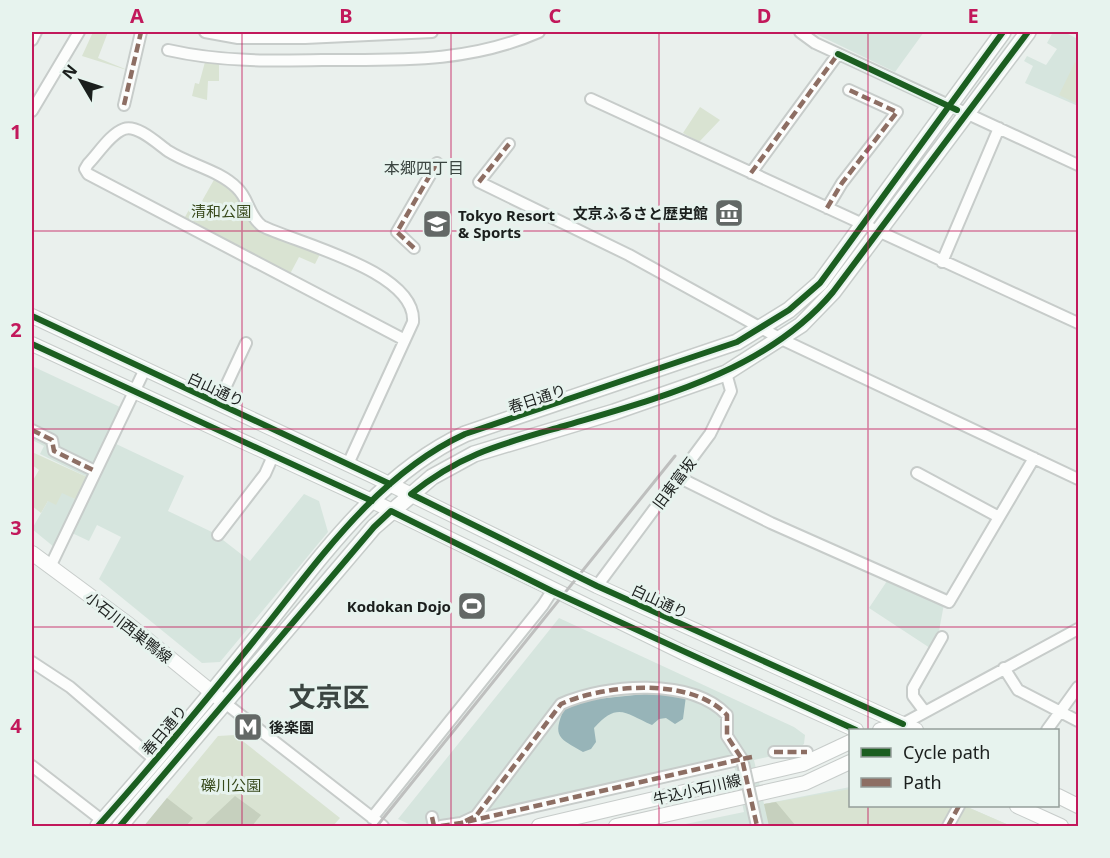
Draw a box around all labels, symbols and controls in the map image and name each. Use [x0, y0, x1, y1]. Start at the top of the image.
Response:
text: A [130, 2, 144, 29]
text: B [339, 2, 353, 29]
text: C [549, 2, 562, 29]
text: D [757, 2, 771, 29]
text: E [967, 2, 979, 29]
north arrow [51, 51, 111, 111]
text: N [57, 60, 82, 84]
text: 1 [10, 118, 22, 145]
district label: 本郷四丁目 [384, 157, 464, 179]
museum icon: 文京ふるさと歴史館 [713, 197, 745, 229]
park label: 清和公園 [191, 201, 251, 221]
place label: 文京ふるさと歴史館 [573, 203, 708, 223]
place label: Tokyo Resort & Sports [458, 205, 556, 242]
school or university icon: Tokyo Resort & Sports [421, 208, 453, 240]
text: 2 [10, 316, 22, 343]
street label: 白山通り [185, 367, 247, 411]
street label: 春日通り [505, 379, 569, 417]
street label: 旧東富坂 [648, 453, 700, 513]
text: 3 [10, 514, 22, 541]
street label: 白山通り [629, 579, 691, 623]
street label: 小石川西巣鴨線 [81, 587, 177, 667]
sports icon: Kodokan Dojo [456, 590, 488, 622]
place label: Kodokan Dojo [347, 596, 451, 616]
district label: 文京区 [289, 678, 370, 715]
street label: 春日通り [137, 701, 191, 759]
metro station icon: 後楽園 [232, 711, 264, 743]
text: 4 [10, 712, 22, 739]
place label: 後楽園 [269, 717, 314, 737]
legend [849, 729, 1059, 807]
text: Cycle path [903, 740, 990, 764]
street label: 牛込小石川線 [651, 769, 743, 809]
text: Path [903, 770, 942, 794]
park label: 礫川公園 [201, 775, 261, 795]

